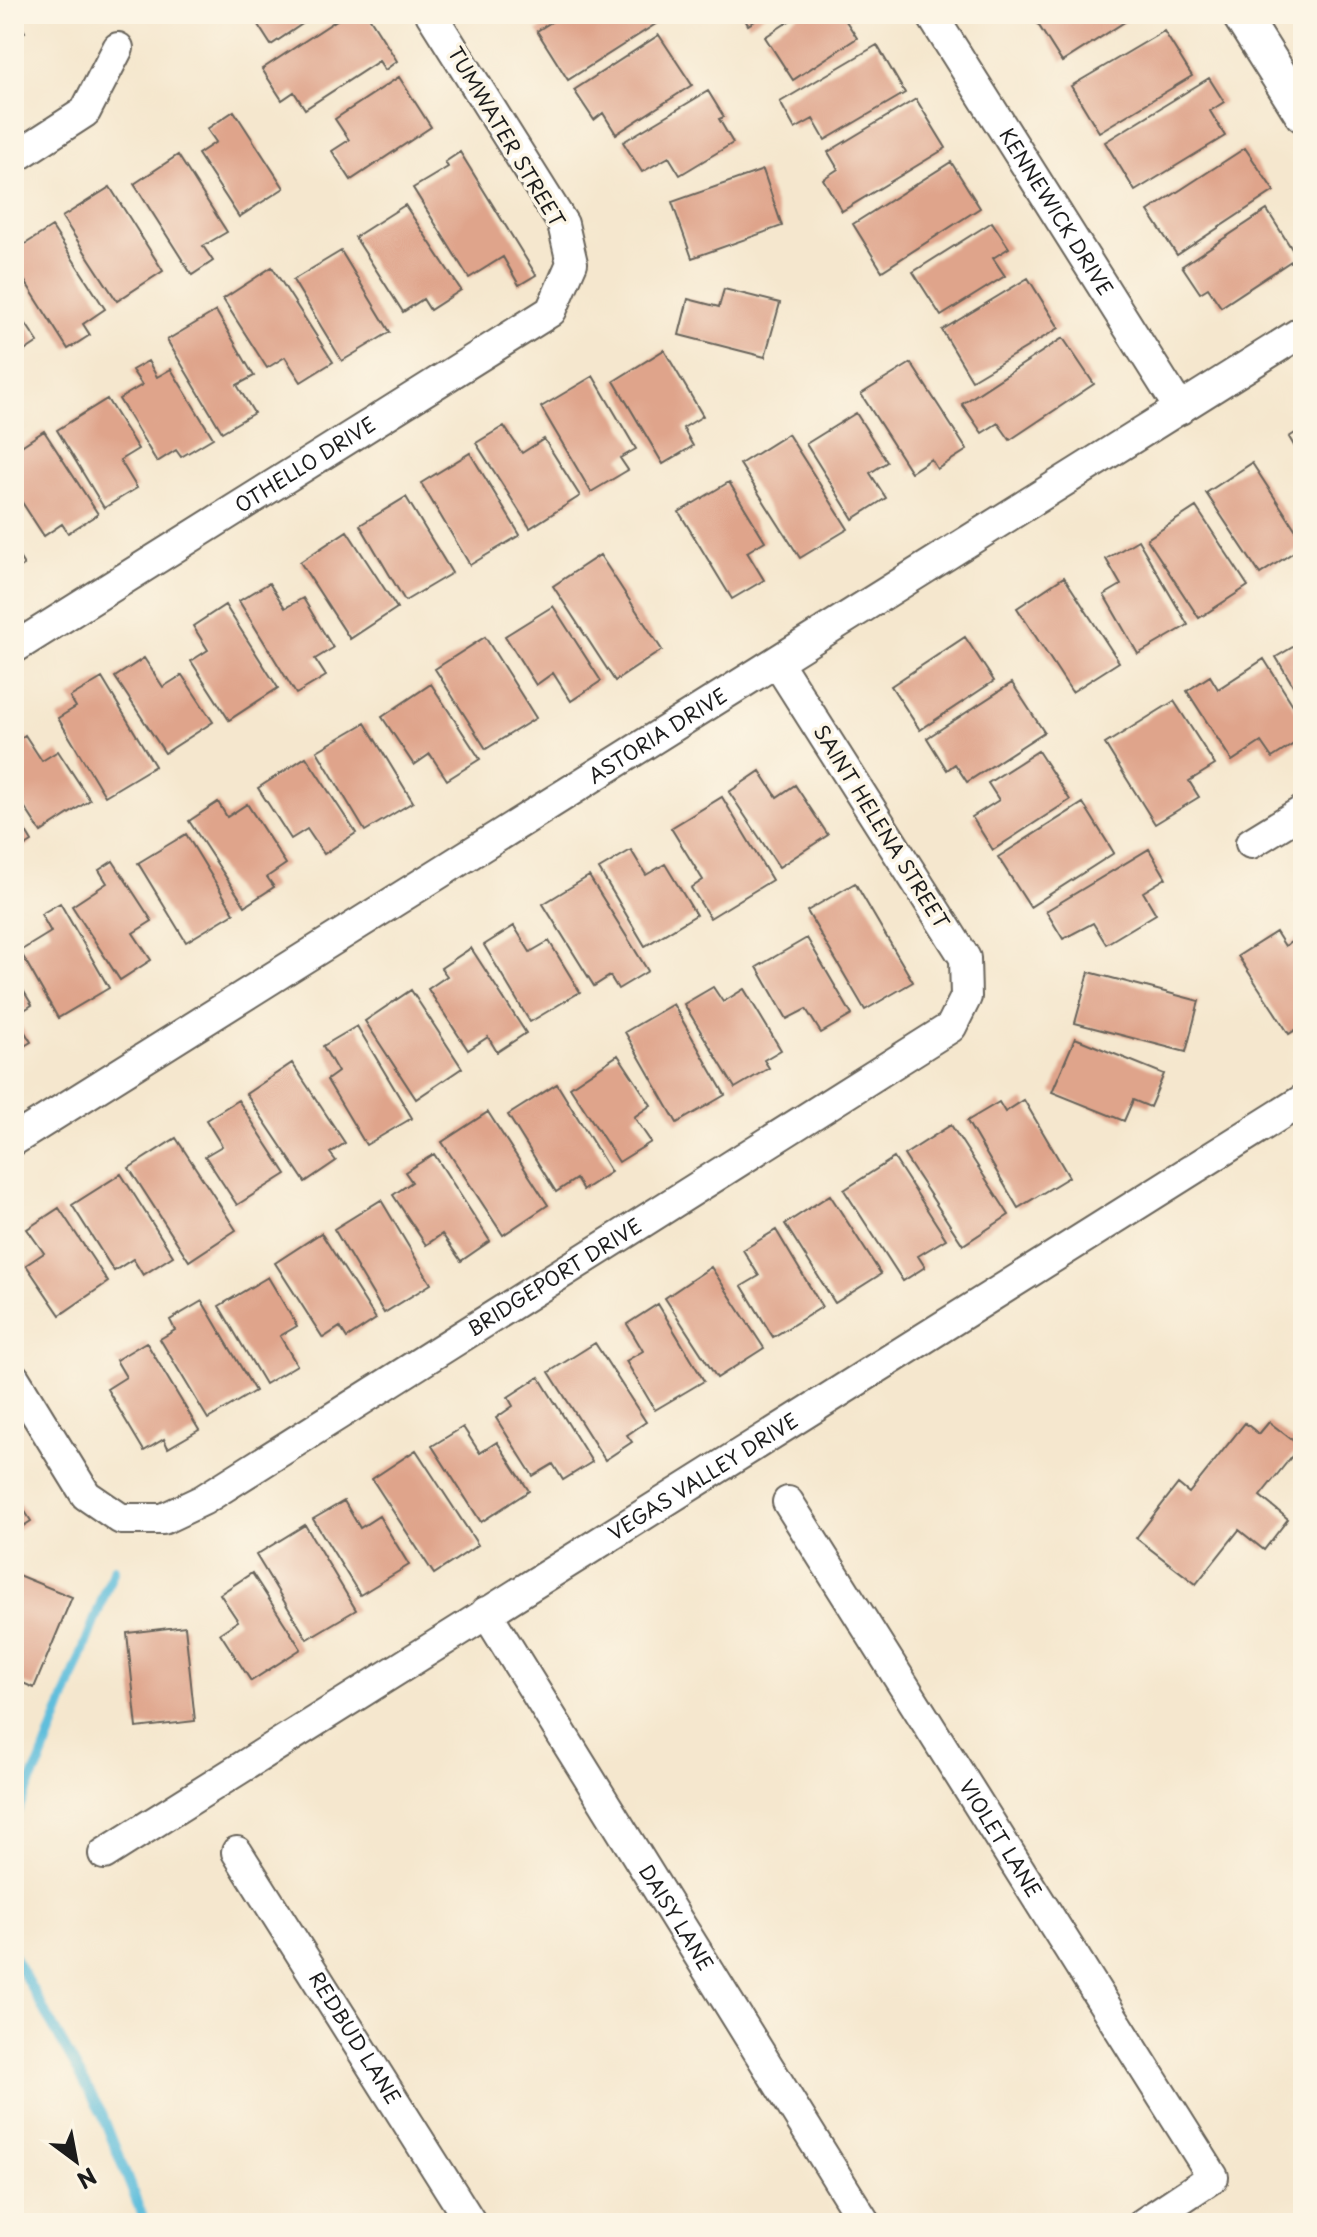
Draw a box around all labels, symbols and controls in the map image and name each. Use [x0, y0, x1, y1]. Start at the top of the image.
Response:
street label: TUMWATER STREET [441, 40, 573, 233]
street label: KENNEWICK DRIVE [992, 122, 1121, 301]
street label: OTHELLO DRIVE [229, 409, 381, 520]
street label: ASTORIA DRIVE [582, 680, 733, 790]
street label: SAINT HELENA STREET [807, 719, 957, 935]
street label: BRIDGEPORT DRIVE [461, 1210, 647, 1343]
street label: VEGAS VALLEY DRIVE [602, 1405, 804, 1547]
street label: VIOLET LANE [952, 1773, 1049, 1903]
street label: DAISY LANE [632, 1858, 721, 1976]
street label: REDBUD LANE [302, 1965, 408, 2110]
north arrow [36, 2121, 116, 2201]
text: N [71, 2161, 104, 2198]

